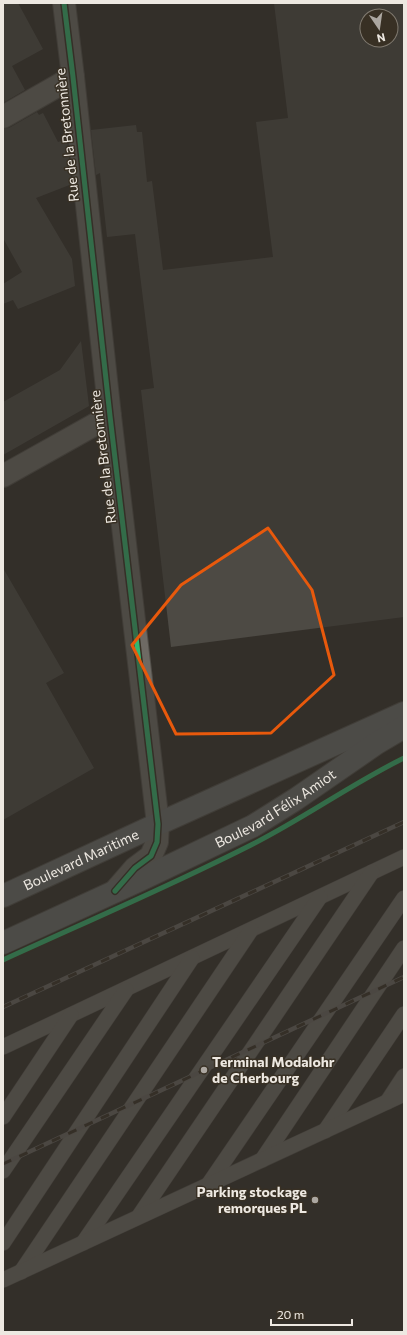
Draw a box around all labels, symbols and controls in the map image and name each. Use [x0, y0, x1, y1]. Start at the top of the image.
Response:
north arrow [359, 8, 399, 48]
text: N [376, 31, 387, 45]
street label: Rue de la Bretonnière [51, 67, 82, 203]
street label: Rue de la Bretonnière [86, 389, 119, 525]
street label: Boulevard Félix Amiot [212, 765, 339, 851]
street label: Boulevard Maritime [20, 825, 141, 893]
place label: Terminal Modalohr de Cherbourg [212, 1053, 335, 1086]
marker: Terminal Modalohr de Cherbourg [199, 1065, 209, 1075]
place label: Parking stockage remorques PL [197, 1183, 307, 1216]
marker: Parking stockage remorques PL [310, 1195, 320, 1205]
scale bar [271, 1301, 352, 1327]
text: 20 m [277, 1307, 304, 1321]

